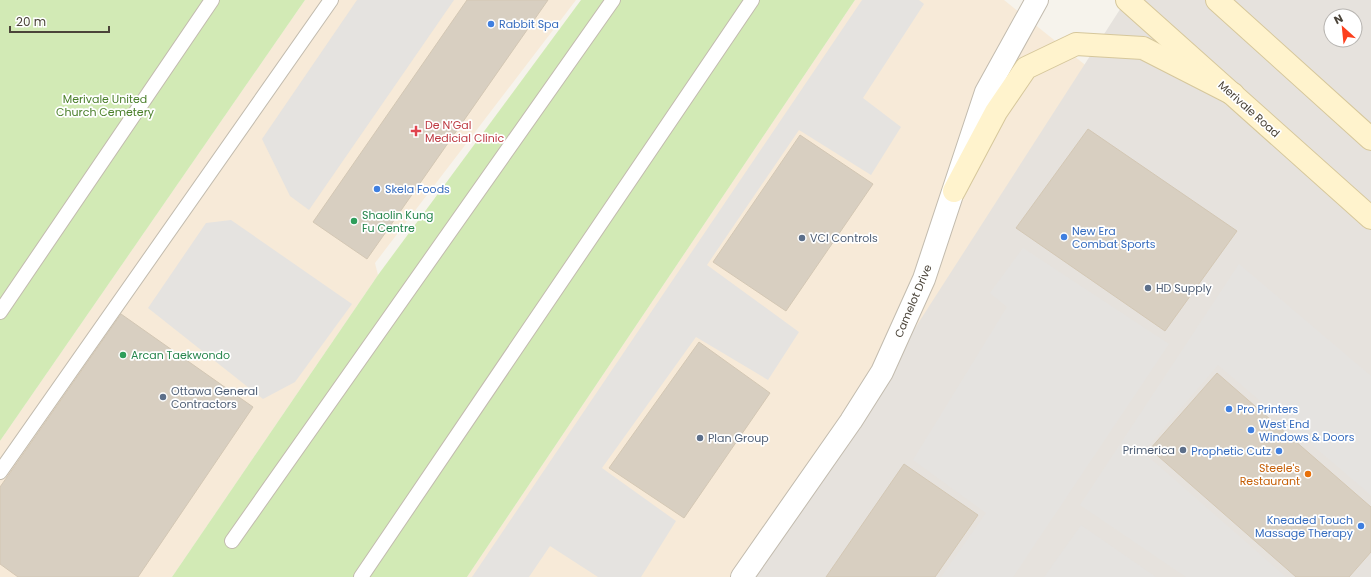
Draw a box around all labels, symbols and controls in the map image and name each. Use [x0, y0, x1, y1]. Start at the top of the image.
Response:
scale bar [10, 8, 109, 34]
north arrow [1323, 8, 1363, 48]
text: N [1331, 10, 1346, 28]
text: 20 m [16, 13, 46, 30]
place label: Rabbit Spa [499, 16, 559, 32]
marker: Rabbit Spa [486, 19, 496, 29]
street label: Merivale Road [1215, 77, 1283, 141]
park label: Merivale United Church Cemetery [56, 91, 155, 120]
place label: De N’Gal Medicial Clinic [425, 117, 505, 146]
marker: De N’Gal Medicial Clinic [410, 125, 422, 137]
place label: Skela Foods [385, 181, 450, 197]
marker: Skela Foods [372, 184, 382, 194]
place label: Shaolin Kung Fu Centre [362, 207, 433, 236]
marker: Shaolin Kung Fu Centre [349, 216, 359, 226]
place label: New Era Combat Sports [1072, 223, 1156, 252]
place label: VCI Controls [810, 230, 878, 246]
marker: New Era Combat Sports [1059, 232, 1069, 242]
marker: VCI Controls [797, 233, 807, 243]
street label: Camelot Drive [890, 262, 936, 340]
place label: HD Supply [1156, 280, 1212, 296]
marker: HD Supply [1143, 283, 1153, 293]
place label: Arcan Taekwondo [131, 347, 230, 363]
marker: Arcan Taekwondo [118, 350, 128, 360]
place label: Ottawa General Contractors [171, 383, 258, 412]
marker: Ottawa General Contractors [158, 392, 168, 402]
place label: Pro Printers [1237, 401, 1299, 417]
marker: Pro Printers [1224, 404, 1234, 414]
place label: West End Windows & Doors [1259, 416, 1355, 445]
marker: West End Windows & Doors [1246, 425, 1256, 435]
place label: Plan Group [708, 430, 769, 446]
marker: Plan Group [695, 433, 705, 443]
place label: Primerica [1123, 442, 1175, 458]
place label: Prophetic Cutz [1191, 443, 1271, 459]
marker: Primerica [1178, 445, 1188, 455]
marker: Prophetic Cutz [1274, 446, 1284, 456]
place label: Steele's Restaurant [1240, 460, 1300, 489]
marker: Steele's Restaurant [1303, 469, 1313, 479]
place label: Kneaded Touch Massage Therapy [1255, 512, 1354, 541]
marker: Kneaded Touch Massage Therapy [1356, 521, 1366, 531]

